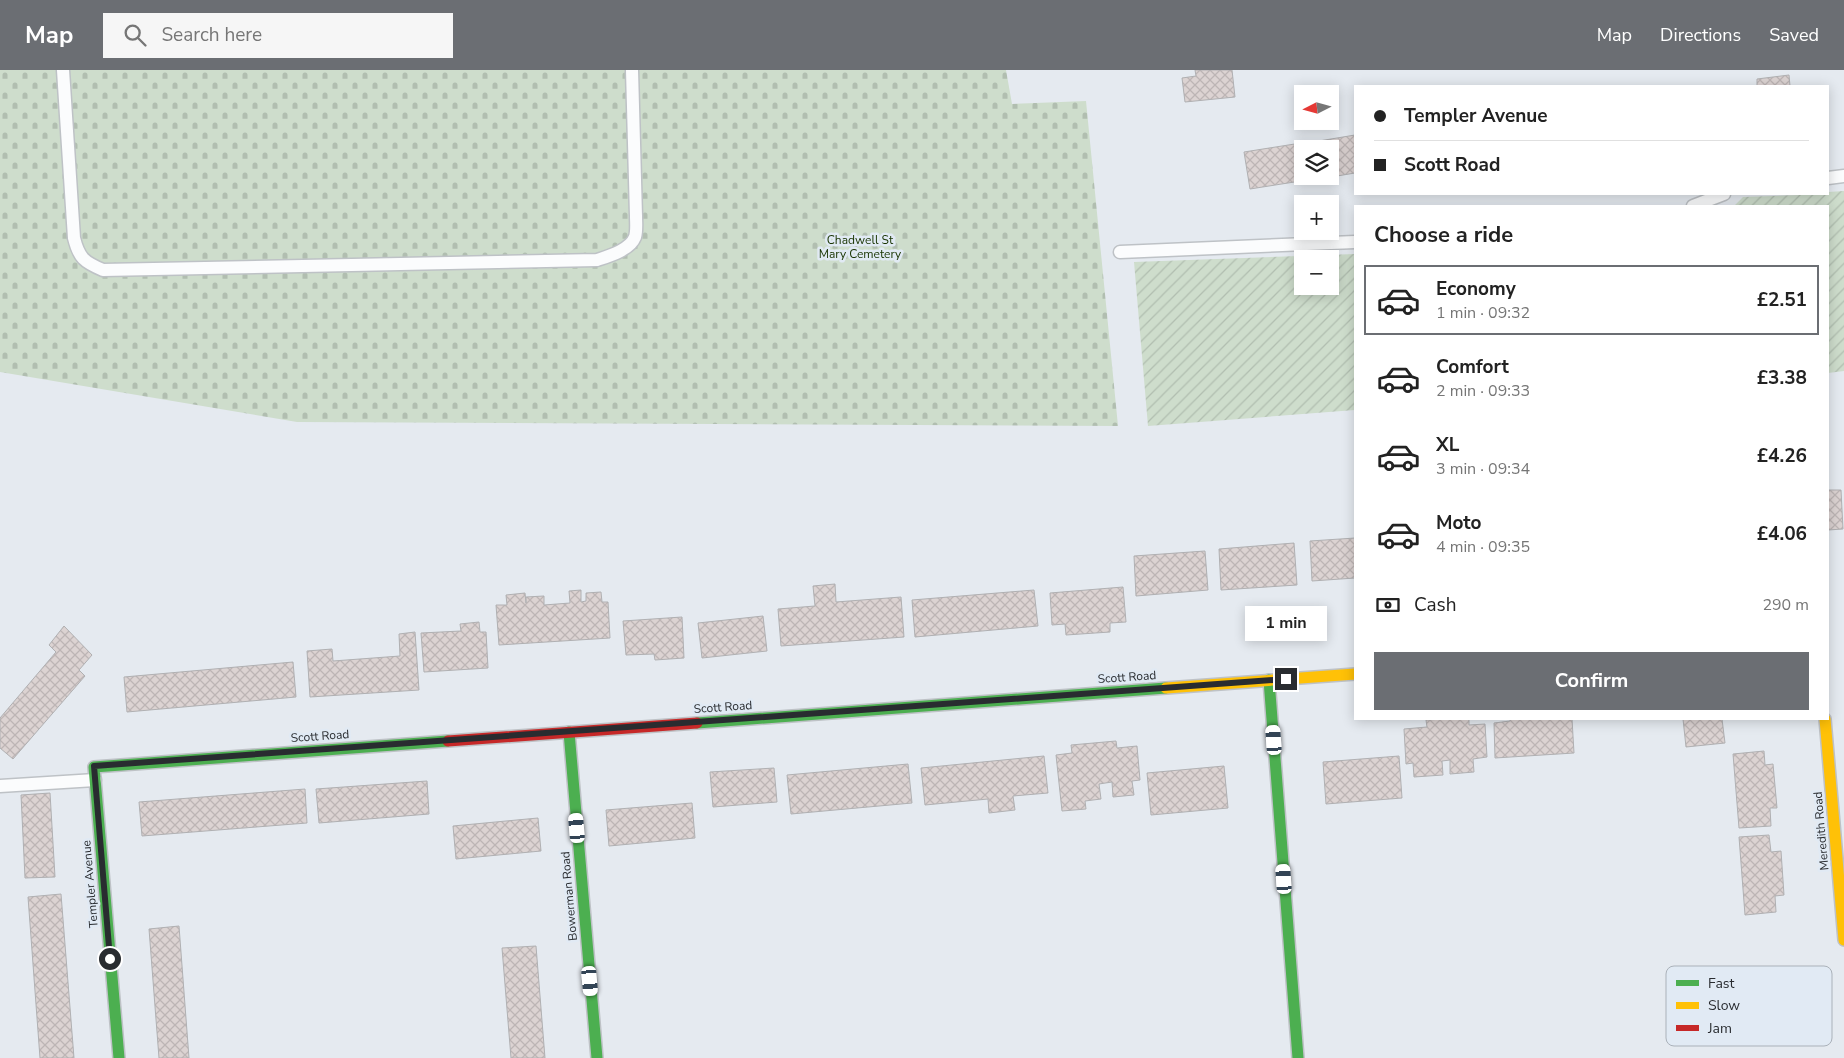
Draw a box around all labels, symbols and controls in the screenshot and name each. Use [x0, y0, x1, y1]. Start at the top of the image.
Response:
search box [103, 13, 453, 58]
text: Map [25, 19, 73, 51]
icon: search [121, 21, 149, 49]
text: Search here [161, 22, 262, 48]
text: Map [1597, 23, 1632, 47]
text: Directions [1660, 23, 1741, 47]
text: Saved [1769, 23, 1819, 47]
north arrow [1294, 85, 1339, 130]
map controls [1294, 85, 1339, 295]
text: Templer Avenue [1404, 103, 1548, 129]
button: layers [1294, 140, 1339, 185]
text: Scott Road [1404, 152, 1500, 178]
button: + [1294, 195, 1339, 240]
text: Choose a ride [1374, 220, 1513, 250]
park label: Chadwell St Mary Cemetery [819, 232, 902, 262]
button: − [1294, 250, 1339, 295]
text: Economy [1436, 276, 1516, 302]
icon: car [1376, 278, 1421, 323]
text: £2.51 [1757, 287, 1807, 313]
text: 1 min · 09:32 [1436, 302, 1530, 324]
text: Comfort [1436, 354, 1509, 380]
icon: car [1376, 356, 1421, 401]
text: £3.38 [1757, 365, 1807, 391]
text: 2 min · 09:33 [1436, 380, 1530, 402]
text: XL [1436, 432, 1459, 458]
icon: car [1376, 434, 1421, 479]
text: £4.26 [1757, 443, 1807, 469]
text: 3 min · 09:34 [1436, 458, 1530, 480]
text: Moto [1436, 510, 1482, 536]
icon: car [1376, 512, 1421, 557]
text: £4.06 [1757, 521, 1807, 547]
text: 4 min · 09:35 [1436, 536, 1530, 558]
icon: cash [1374, 591, 1402, 619]
text: Cash [1414, 592, 1456, 618]
text: 290 m [1762, 594, 1809, 616]
callout: 1 min [1245, 606, 1327, 642]
text: 1 min [1265, 612, 1307, 634]
button: Confirm [1374, 652, 1809, 710]
street label: Scott Road [1097, 667, 1157, 687]
route end [1275, 668, 1297, 690]
street label: Scott Road [693, 697, 753, 717]
car [1265, 725, 1282, 755]
street label: Scott Road [290, 726, 350, 746]
street label: Meredith Road [1810, 791, 1832, 871]
car [568, 812, 585, 844]
street label: Templer Avenue [78, 839, 102, 929]
street label: Bowerman Road [557, 851, 581, 941]
car [1275, 864, 1292, 894]
route start [99, 948, 121, 970]
car [581, 965, 598, 997]
legend [1666, 966, 1832, 1046]
text: Fast [1708, 974, 1734, 993]
text: Slow [1708, 996, 1740, 1015]
text: Jam [1707, 1019, 1732, 1038]

